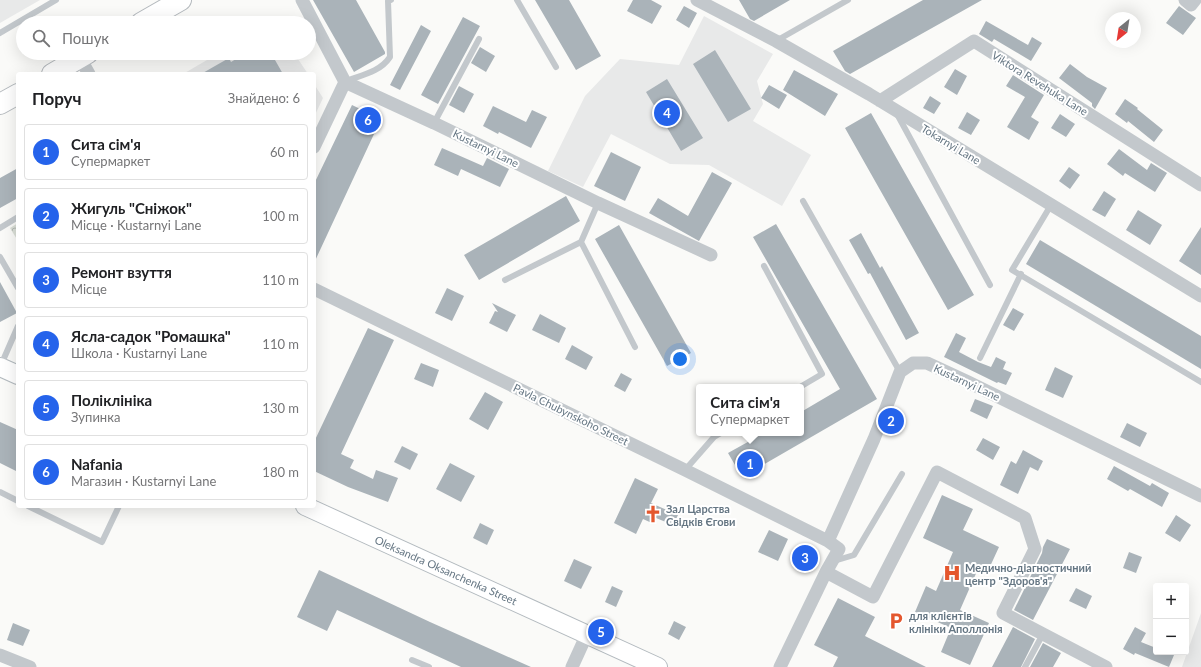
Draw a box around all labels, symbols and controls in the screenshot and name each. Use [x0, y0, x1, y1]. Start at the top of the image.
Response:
north arrow [1105, 12, 1141, 48]
search box [16, 16, 316, 60]
icon: search [30, 27, 52, 49]
text: Пошук [62, 29, 109, 47]
street label: Viktora Revehuka Lane [990, 48, 1091, 118]
text: Поруч [32, 88, 82, 109]
text: Знайдено: 6 [228, 90, 300, 106]
pin: 4 [654, 98, 680, 128]
pin: 6 [355, 105, 381, 135]
street label: Tokarnyi Lane [919, 121, 983, 167]
street label: Kustarnyi Lane [451, 126, 521, 170]
text: Сита сім'я [71, 135, 141, 153]
text: 1 [42, 144, 50, 160]
text: 60 m [270, 144, 299, 160]
text: Супермаркет [71, 153, 150, 169]
text: Жигуль "Сніжок" [71, 199, 192, 217]
text: 2 [42, 208, 50, 224]
text: 100 m [262, 208, 299, 224]
text: Місце · Kustarnyi Lane [71, 217, 201, 233]
text: Ремонт взуття [71, 263, 172, 281]
text: 3 [42, 272, 50, 288]
text: 110 m [262, 272, 299, 288]
text: Місце [71, 281, 107, 297]
text: Ясла-садок "Ромашка" [71, 327, 231, 345]
text: 4 [42, 336, 50, 352]
text: 110 m [262, 336, 299, 352]
text: Школа · Kustarnyi Lane [71, 345, 207, 361]
your location [670, 349, 690, 369]
street label: Kustarnyi Lane [932, 361, 1002, 403]
street label: Pavla Chubynskoho Street [511, 380, 631, 448]
popup [696, 384, 804, 436]
text: Поліклініка [71, 391, 152, 409]
text: Сита сім'я [710, 393, 780, 411]
text: 5 [42, 400, 50, 416]
text: 130 m [262, 400, 299, 416]
pin: 2 [878, 406, 904, 436]
text: Зупинка [71, 409, 120, 425]
text: Супермаркет [710, 411, 790, 427]
pin: 1 [737, 449, 763, 479]
text: Nafania [71, 455, 123, 473]
text: 6 [42, 464, 50, 480]
text: 180 m [262, 464, 299, 480]
text: Магазин · Kustarnyi Lane [71, 473, 216, 489]
place label: Зал Царства Cвідків Єгови [666, 502, 736, 528]
church icon: Зал Царства Cвідків Єгови [643, 504, 663, 524]
street label: Oleksandra Oksanchenka Street [373, 533, 519, 607]
pin: 3 [792, 543, 818, 573]
place label: Медично-діагностичний центр "Здоров'я" [965, 561, 1091, 587]
hospital icon: Медично-діагностичний центр "Здоров'я" [942, 563, 962, 583]
map controls [1153, 583, 1189, 655]
button: + [1153, 583, 1189, 619]
place label: для клієнтів клініки Аполлонія [909, 609, 1003, 635]
parking icon: для клієнтів клініки Аполлонія [886, 611, 906, 631]
pin: 5 [588, 617, 614, 647]
button: − [1153, 619, 1189, 655]

